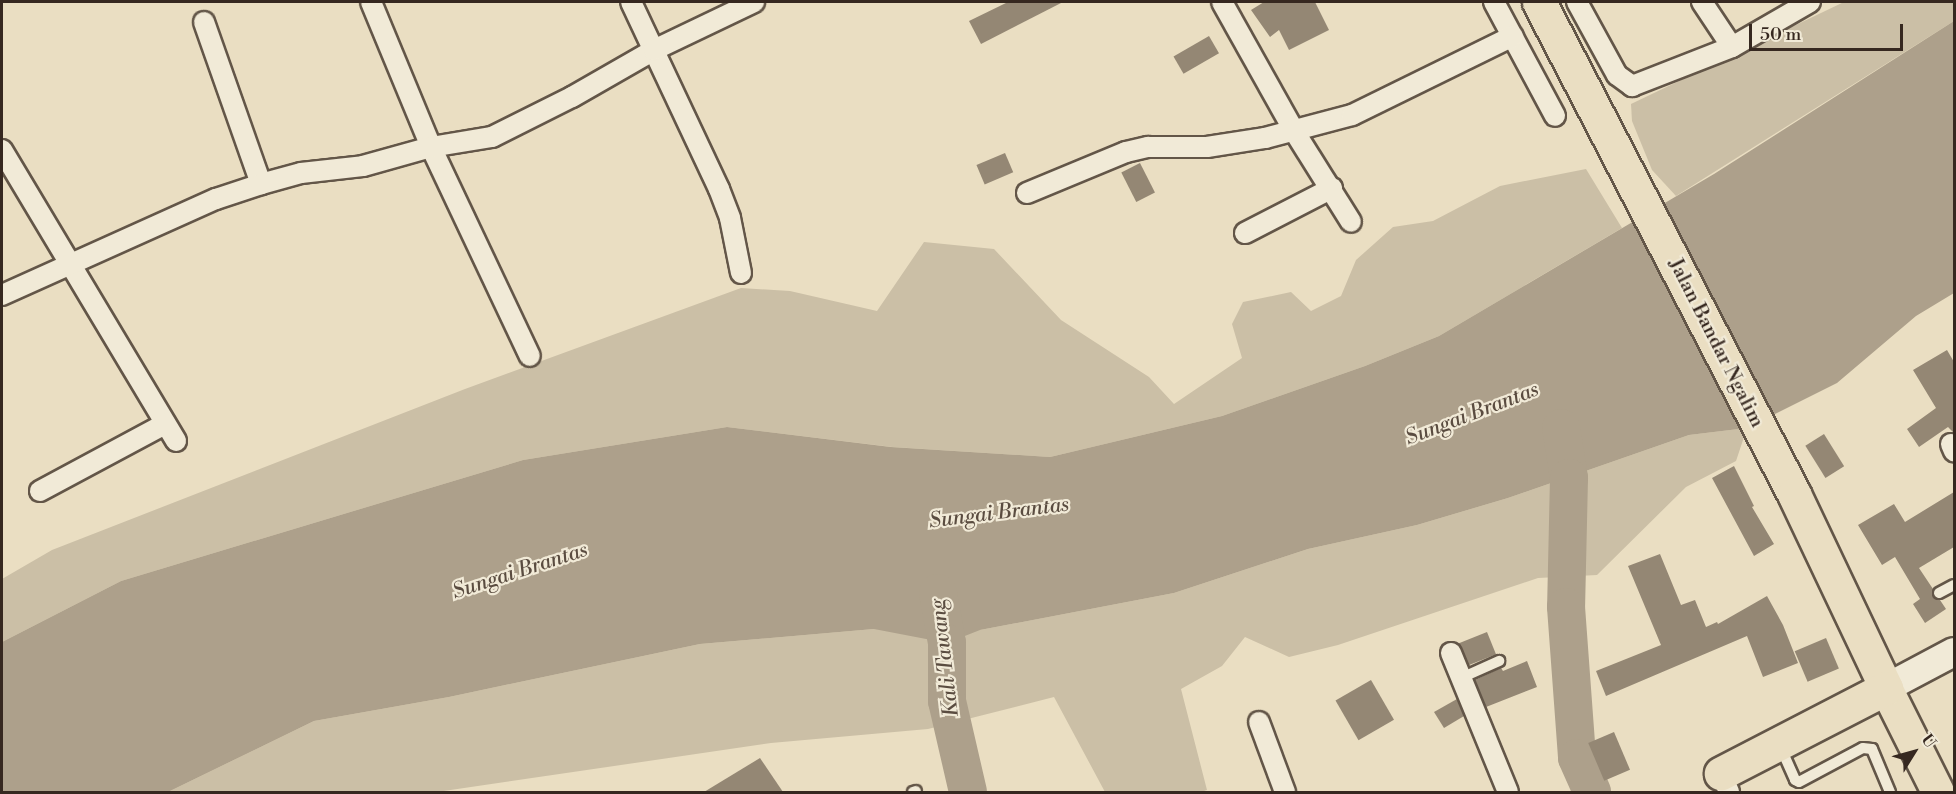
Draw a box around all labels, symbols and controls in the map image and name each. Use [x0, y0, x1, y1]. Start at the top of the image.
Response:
scale bar [1752, 12, 1906, 50]
text: 50 m [1760, 23, 1801, 46]
street label: Jalan Bandar Ngalim [1663, 255, 1769, 431]
water label: Sungai Brantas [1402, 377, 1542, 451]
water label: Sungai Brantas [928, 492, 1070, 534]
water label: Sungai Brantas [449, 537, 591, 605]
water label: Kali Tawang [925, 598, 965, 718]
north arrow [1884, 722, 1944, 782]
text: U [1917, 730, 1940, 752]

